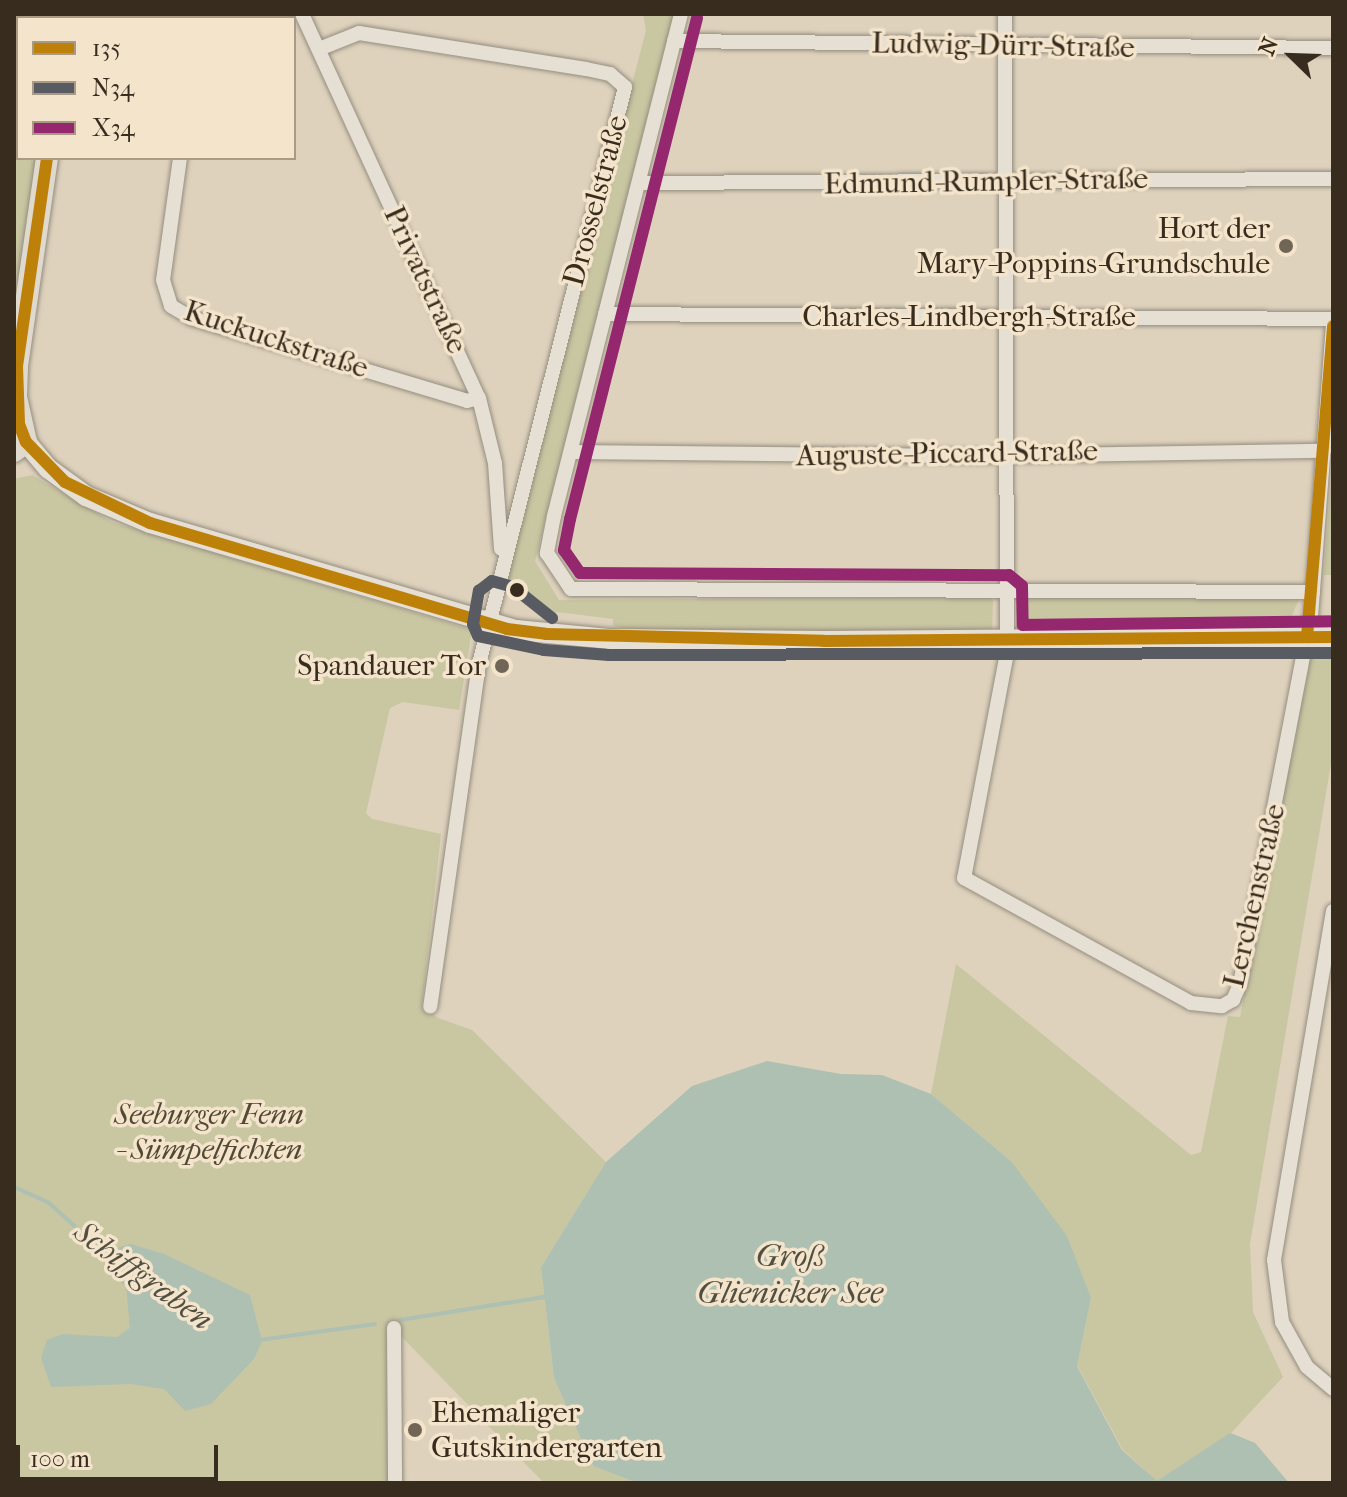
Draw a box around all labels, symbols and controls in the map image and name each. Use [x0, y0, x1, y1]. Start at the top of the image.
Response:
legend [16, 16, 296, 160]
north arrow [1251, 16, 1331, 96]
street label: Ludwig-Dürr-Straße [871, 26, 1135, 66]
text: 135 [92, 34, 121, 62]
text: N [1254, 34, 1284, 59]
text: N34 [92, 74, 134, 102]
street label: Drosselstraße [556, 112, 636, 290]
text: X34 [92, 114, 135, 142]
street label: Edmund-Rumpler-Straße [823, 161, 1149, 203]
street label: Privatstraße [375, 201, 475, 359]
place label: Hort der Mary-Poppins-Grundschule [917, 211, 1270, 282]
marker: Hort der Mary-Poppins-Grundschule [1277, 237, 1295, 255]
street label: Kuckuckstraße [179, 293, 373, 387]
street label: Charles-Lindbergh-Straße [802, 299, 1136, 335]
street label: Auguste-Piccard-Straße [796, 433, 1098, 475]
unlabelled marker [509, 582, 525, 598]
place label: Spandauer Tor [297, 648, 486, 684]
marker: Spandauer Tor [493, 657, 511, 675]
street label: Lerchenstraße [1216, 801, 1294, 991]
park label: Seeburger Fenn - Sümpelfichten [114, 1097, 304, 1168]
water label: Schiffgraben [66, 1213, 220, 1339]
water label: Groß Glienicker See [697, 1238, 883, 1313]
place label: Ehemaliger Gutskindergarten [431, 1395, 662, 1466]
marker: Ehemaliger Gutskindergarten [406, 1421, 424, 1439]
scale bar [20, 1429, 222, 1479]
text: 100 m [30, 1445, 90, 1473]

